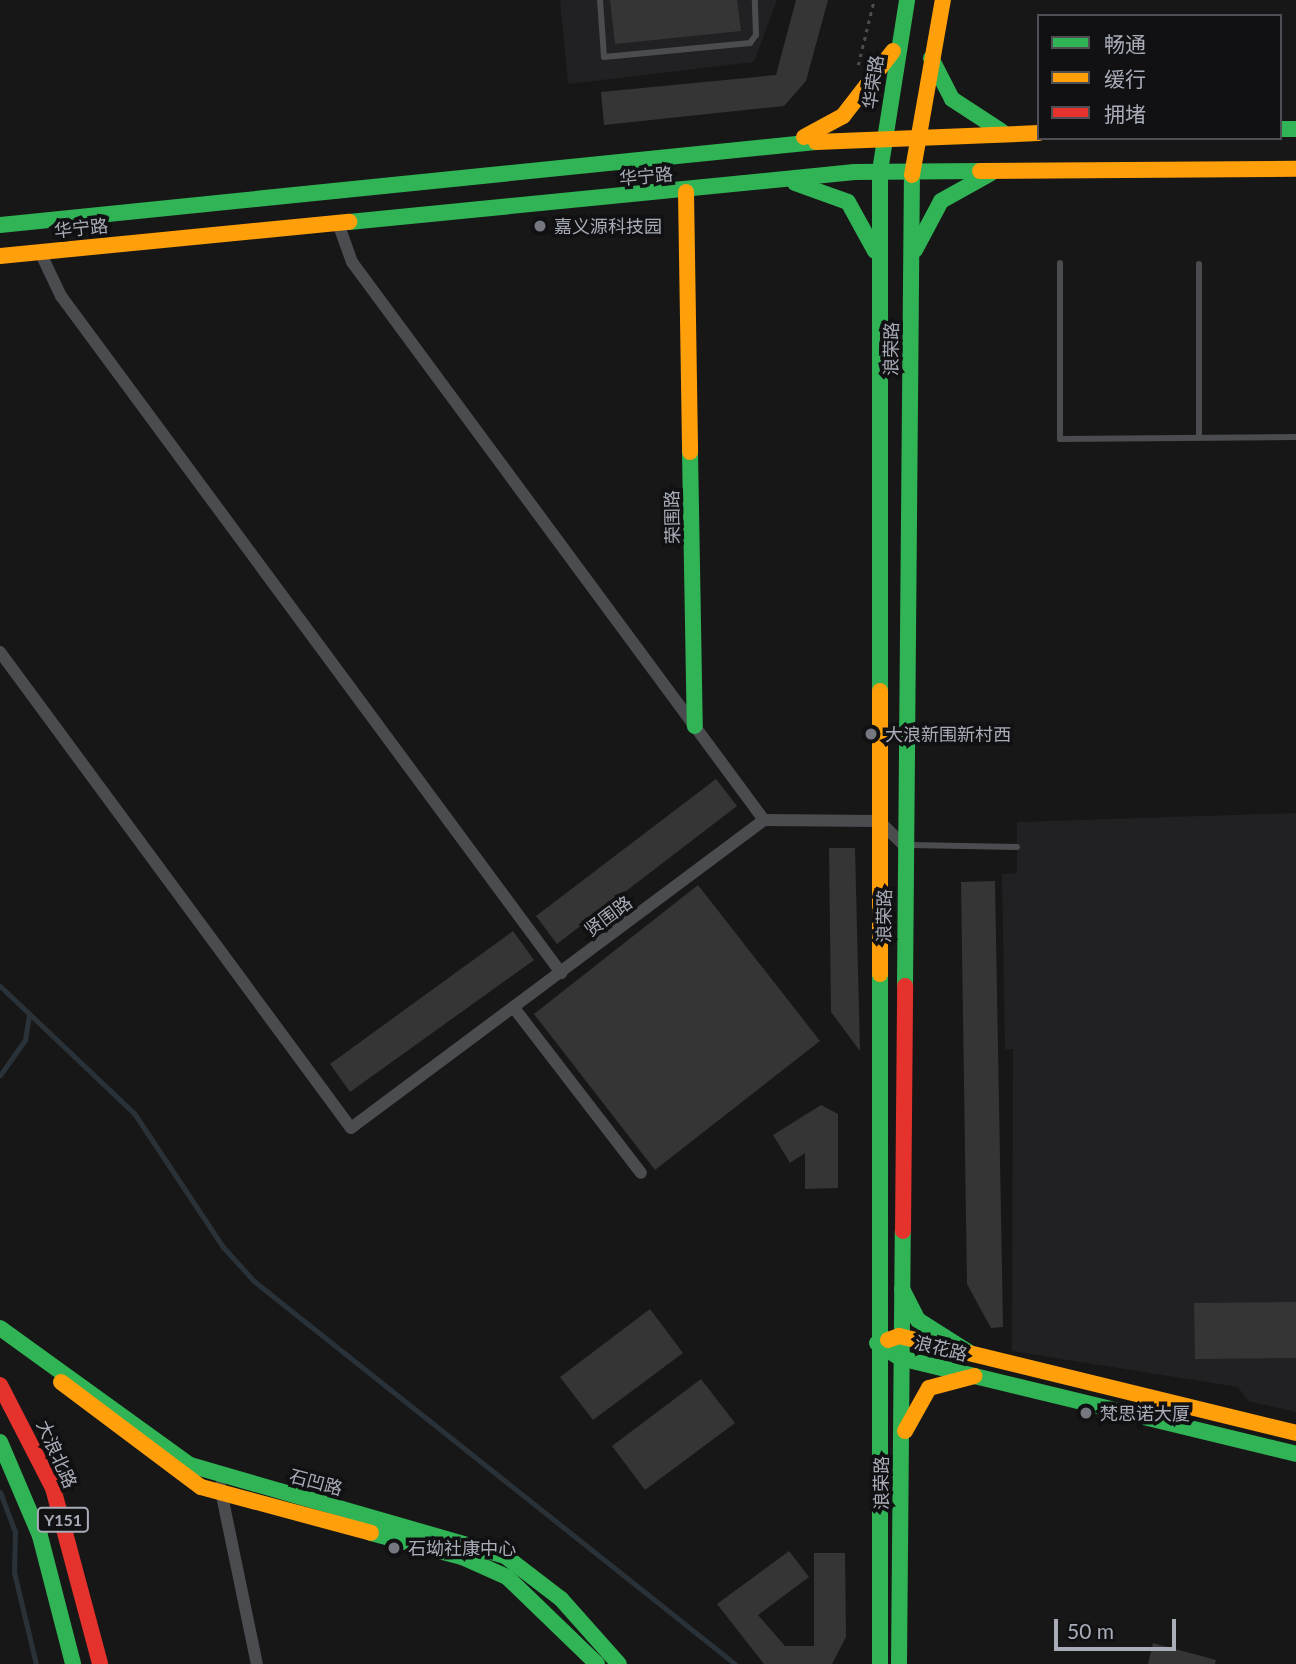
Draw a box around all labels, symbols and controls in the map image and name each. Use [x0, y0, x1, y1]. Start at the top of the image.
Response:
legend [1037, 14, 1282, 140]
text: 畅通 [1104, 31, 1146, 56]
street label: 华荣路 [859, 54, 887, 110]
text: 缓行 [1104, 66, 1146, 91]
text: 拥堵 [1104, 101, 1146, 126]
street label: 华宁路 [618, 163, 674, 189]
street label: 华宁路 [53, 214, 109, 242]
place label: 嘉义源科技园 [554, 215, 662, 237]
marker: 嘉义源科技园 [532, 218, 548, 234]
street label: 浪荣路 [880, 322, 902, 376]
street label: 荣围路 [661, 490, 683, 544]
place label: 大浪新围新村西 [885, 723, 1011, 745]
marker: 大浪新围新村西 [863, 726, 879, 742]
street label: 浪荣路 [873, 889, 895, 943]
street label: 贤围路 [580, 891, 636, 941]
street label: 浪花路 [912, 1331, 970, 1365]
place label: 梵思诺大厦 [1100, 1402, 1190, 1424]
marker: 梵思诺大厦 [1078, 1405, 1094, 1421]
street label: 大浪北路 [32, 1417, 82, 1491]
street label: 浪荣路 [870, 1456, 892, 1510]
street label: 石凹路 [287, 1465, 345, 1499]
road number: Y151 [37, 1508, 89, 1532]
place label: 石坳社康中心 [408, 1537, 516, 1559]
marker: 石坳社康中心 [386, 1540, 402, 1556]
scale bar [1058, 1604, 1180, 1648]
text: 50 m [1067, 1618, 1114, 1643]

